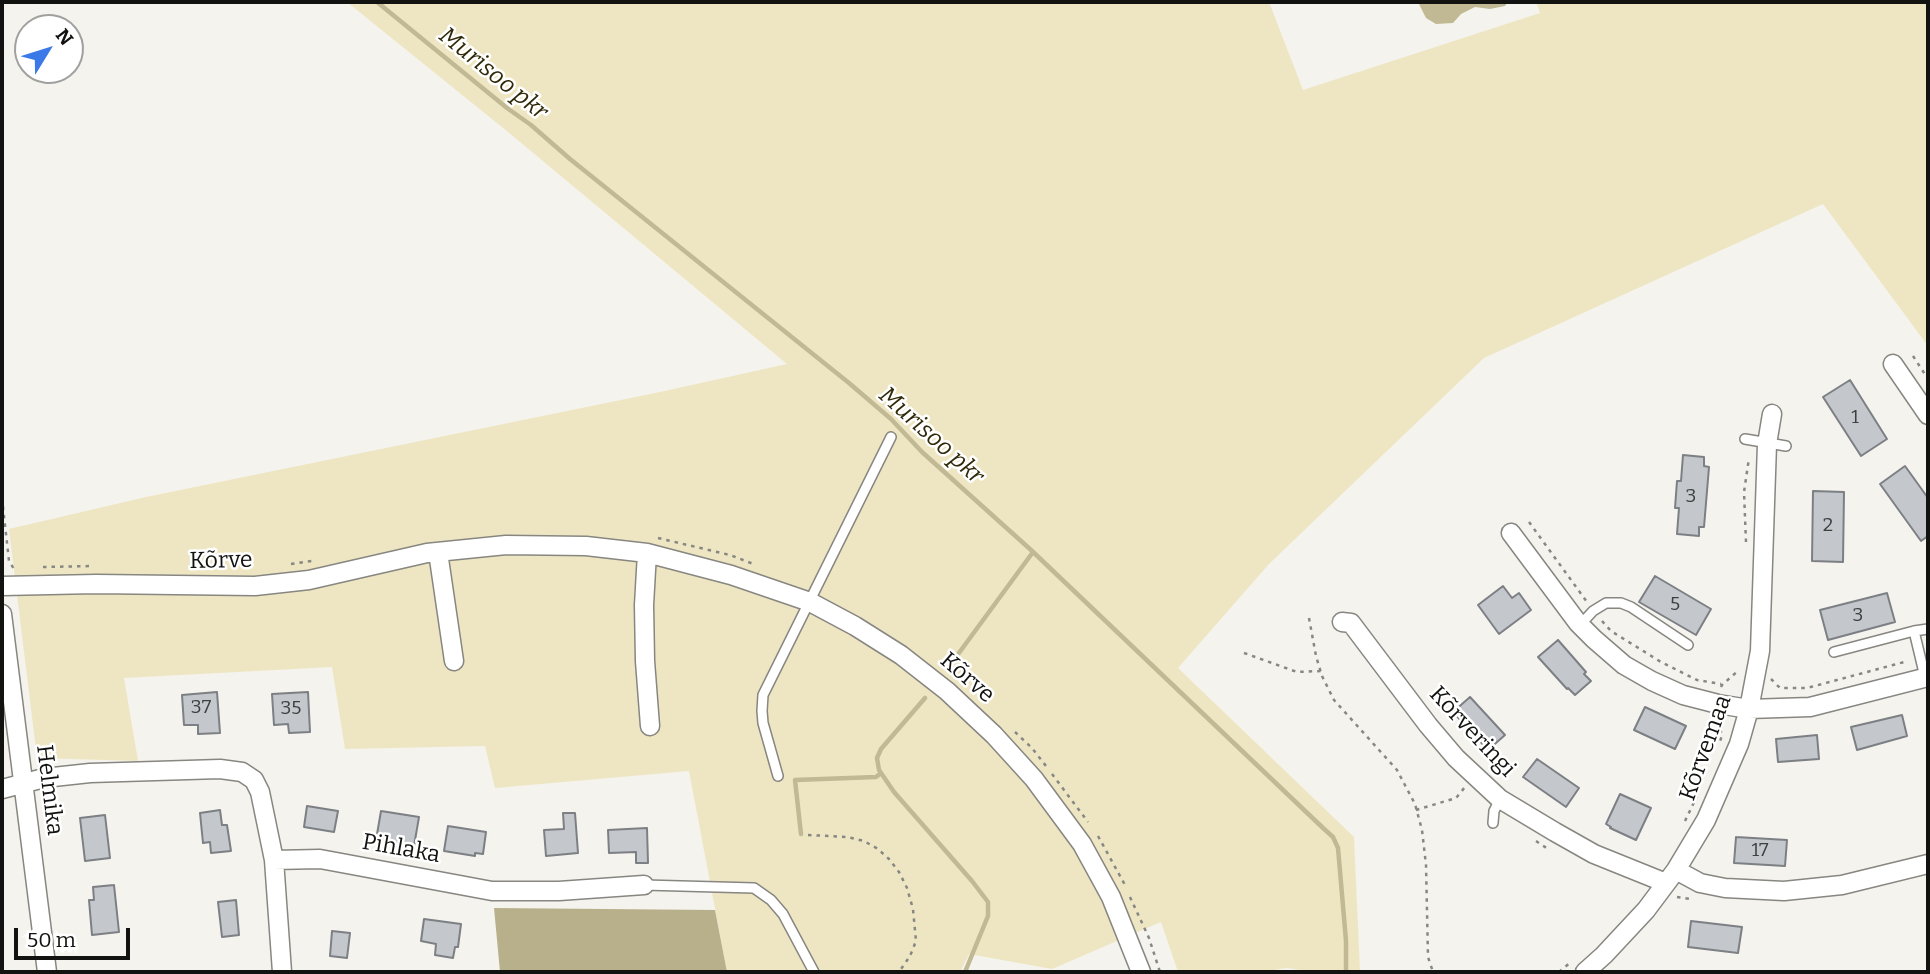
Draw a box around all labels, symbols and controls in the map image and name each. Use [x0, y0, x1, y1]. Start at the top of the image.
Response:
north arrow [14, 14, 84, 84]
water label: Murisoo pkr [433, 22, 553, 126]
text: N [51, 24, 78, 50]
water label: Murisoo pkr [873, 381, 989, 491]
house number: 1 [1851, 407, 1859, 429]
house number: 3 [1686, 486, 1696, 508]
house number: 2 [1823, 515, 1833, 537]
street label: Kõrve [189, 547, 253, 575]
house number: 5 [1670, 594, 1680, 616]
house number: 3 [1853, 605, 1863, 627]
street label: Kõrve [934, 647, 1000, 709]
street label: Kõrveringi [1423, 681, 1521, 783]
street label: Kõrvemaa [1674, 691, 1738, 805]
house number: 37 [191, 697, 211, 719]
house number: 35 [281, 698, 301, 720]
street label: Helmika [30, 743, 68, 837]
street label: Pihlaka [360, 829, 442, 869]
house number: 17 [1751, 840, 1769, 862]
scale bar [18, 914, 133, 958]
text: 50 m [27, 927, 76, 953]

